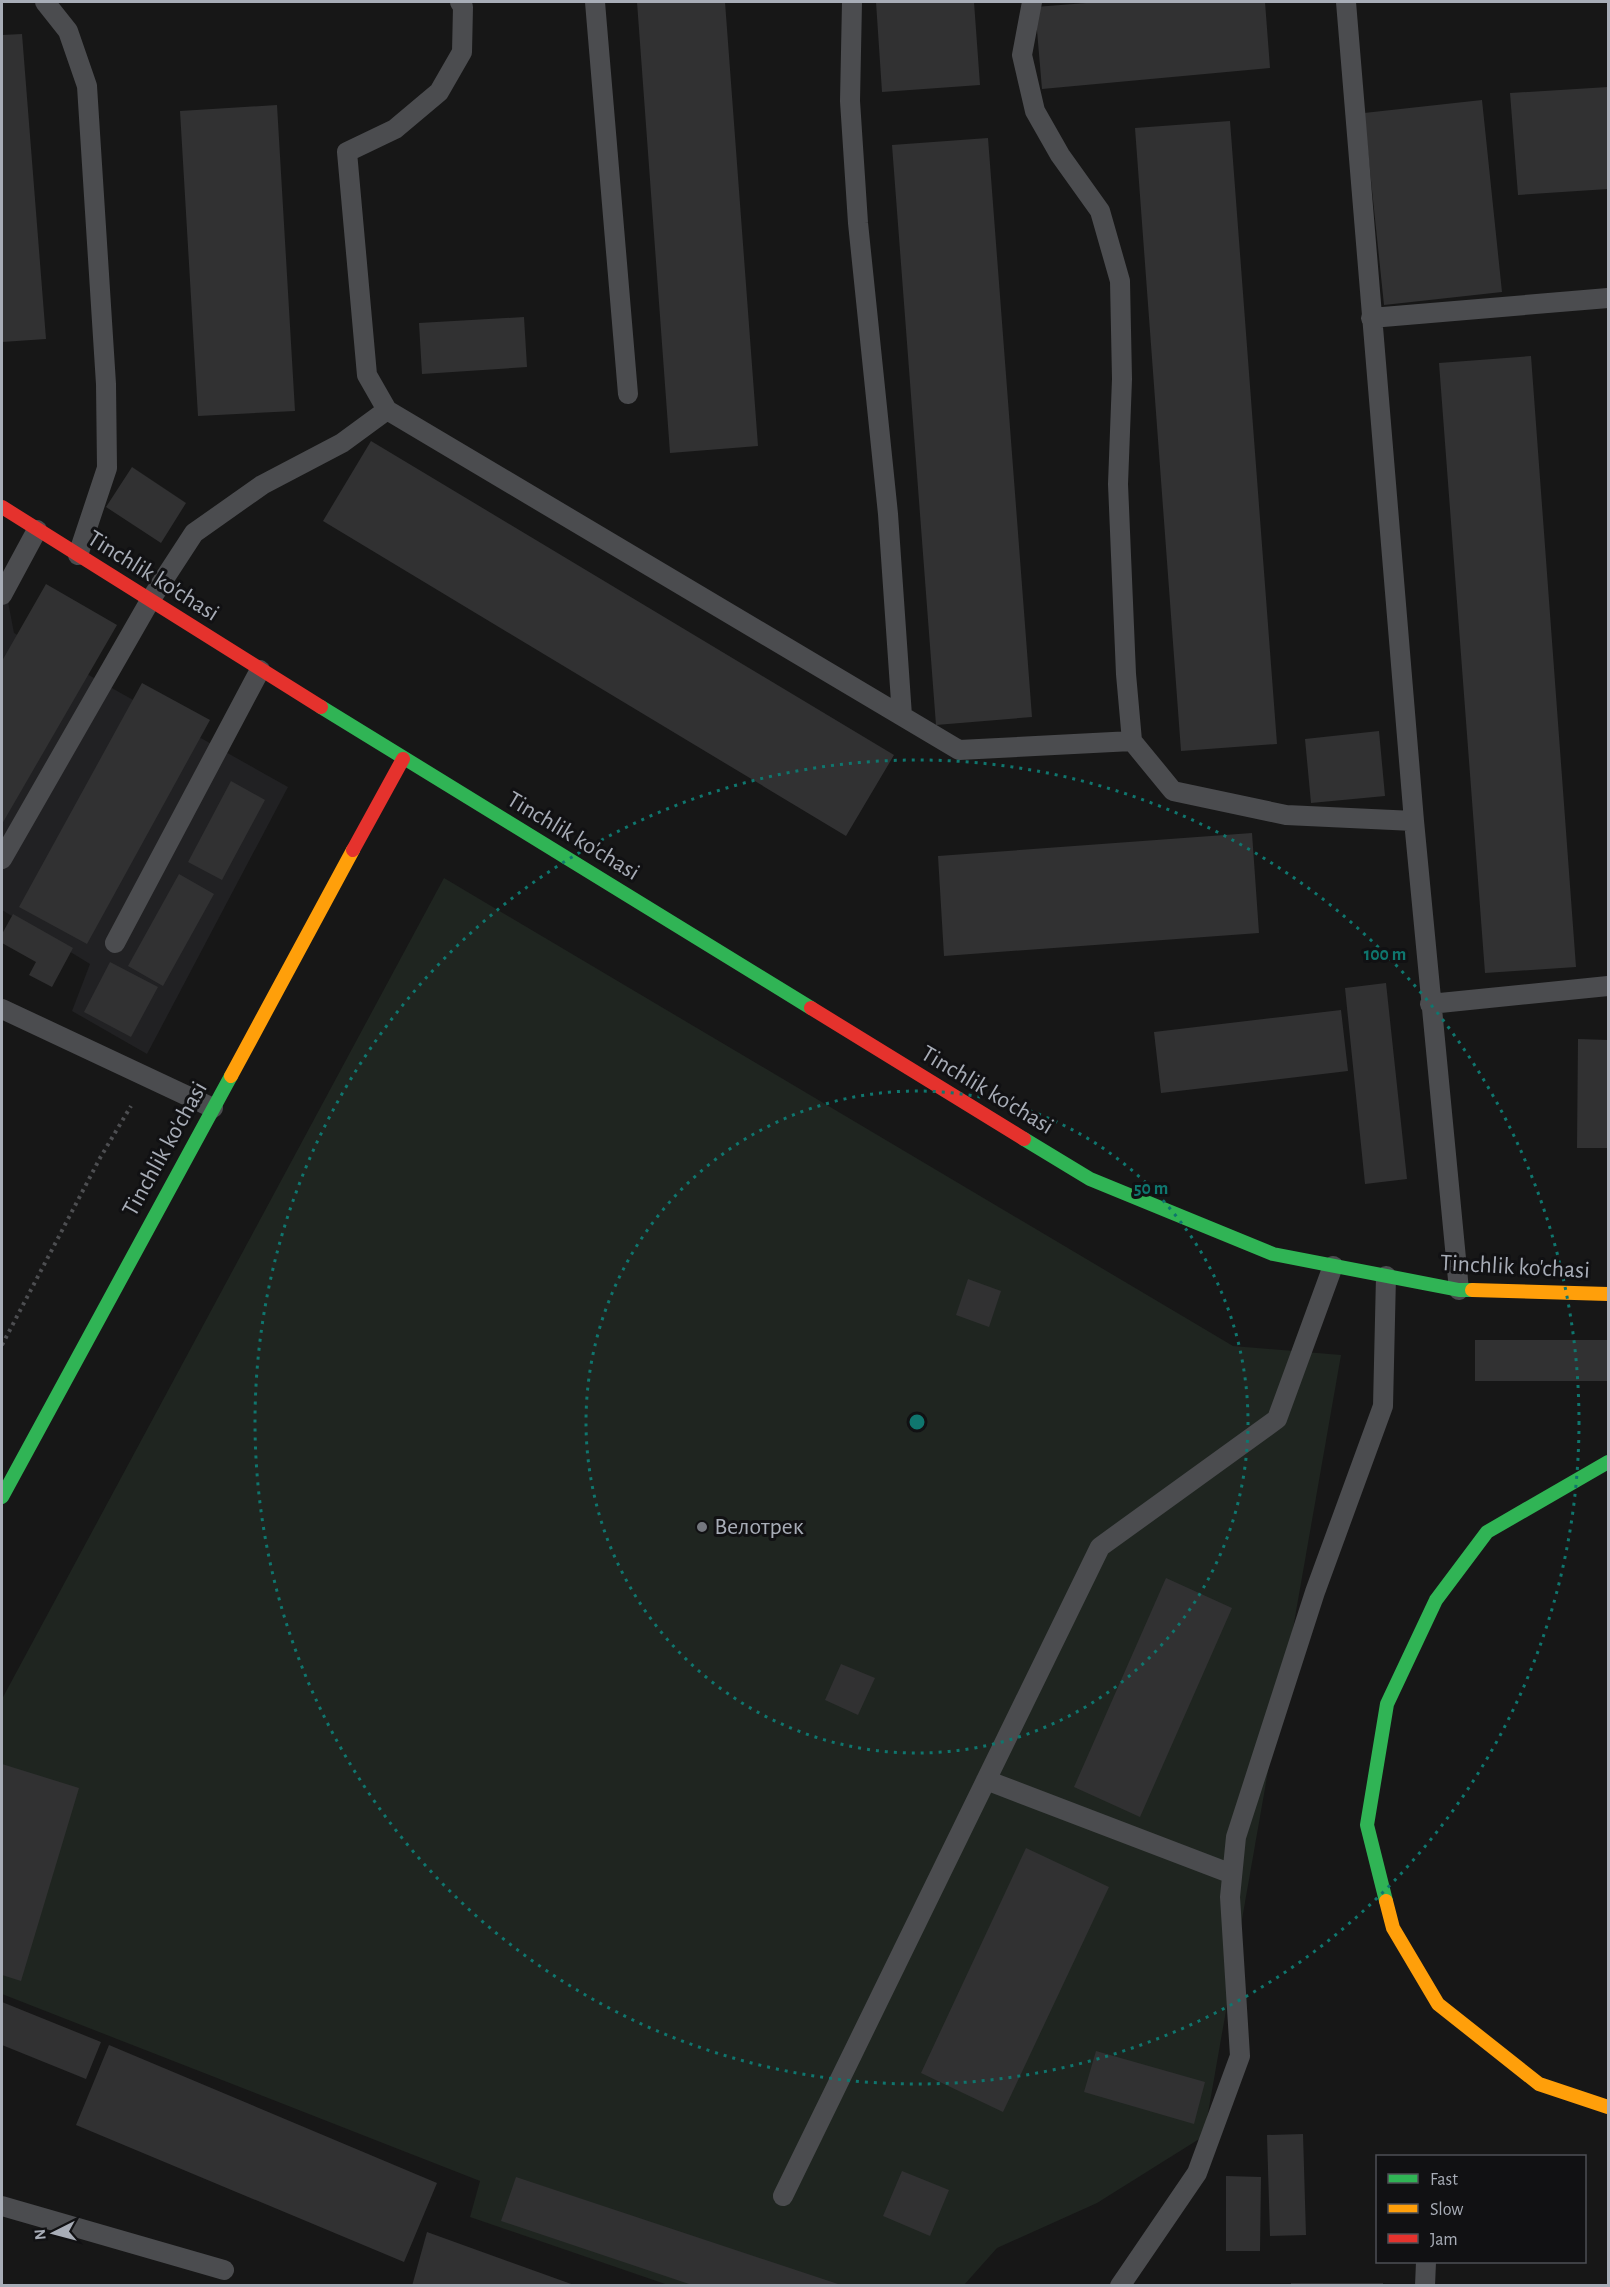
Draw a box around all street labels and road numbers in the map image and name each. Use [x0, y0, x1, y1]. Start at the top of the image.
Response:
street label: Tinchlik ko'chasi [83, 526, 223, 626]
street label: Tinchlik ko'chasi [503, 787, 643, 885]
street label: Tinchlik ko'chasi [917, 1041, 1057, 1139]
street label: Tinchlik ko'chasi [118, 1078, 212, 1220]
street label: Tinchlik ko'chasi [1439, 1251, 1591, 1283]

